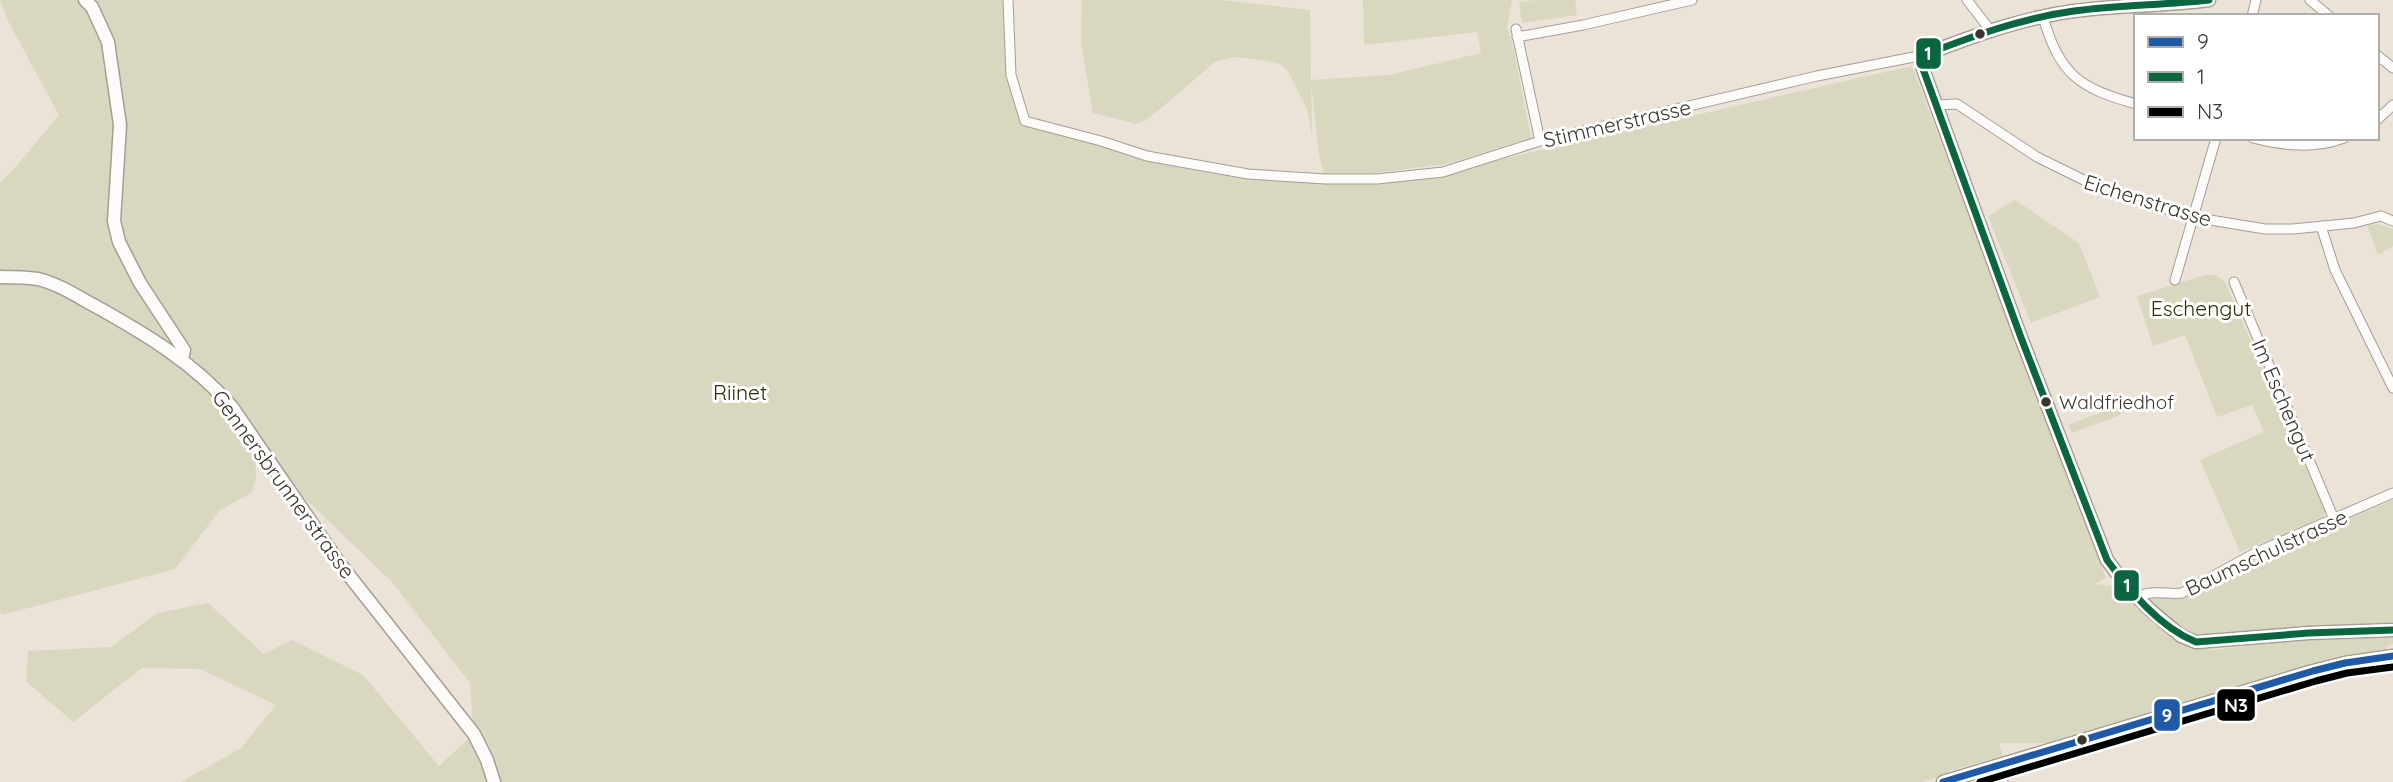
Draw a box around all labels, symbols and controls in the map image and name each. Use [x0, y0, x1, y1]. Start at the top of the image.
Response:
legend [2134, 14, 2379, 140]
unlabelled marker [1973, 27, 1987, 41]
text: 9 [2197, 28, 2209, 54]
line badge: 1 [1915, 37, 1942, 70]
text: 1 [1924, 41, 1932, 65]
text: 1 [2197, 63, 2205, 89]
street label: Stimmerstrasse [1541, 93, 1693, 153]
text: N3 [2197, 98, 2223, 124]
street label: Eichenstrasse [2081, 168, 2215, 232]
park label: Eschengut [2151, 295, 2251, 321]
street label: Im Eschengut [2246, 335, 2322, 465]
park label: Riinet [713, 379, 767, 405]
street label: Gennersbrunnerstrasse [207, 385, 361, 583]
place label: Waldfriedhof [2059, 390, 2174, 414]
marker: Waldfriedhof [2039, 395, 2053, 409]
street label: Baumschulstrasse [2181, 503, 2351, 601]
line badge: 1 [2113, 569, 2140, 602]
text: 1 [2123, 573, 2131, 597]
line badge: N3 [2216, 688, 2256, 722]
text: N3 [2224, 693, 2248, 717]
line badge: 9 [2153, 698, 2181, 732]
text: 9 [2162, 703, 2172, 727]
unlabelled marker [2075, 733, 2089, 747]

